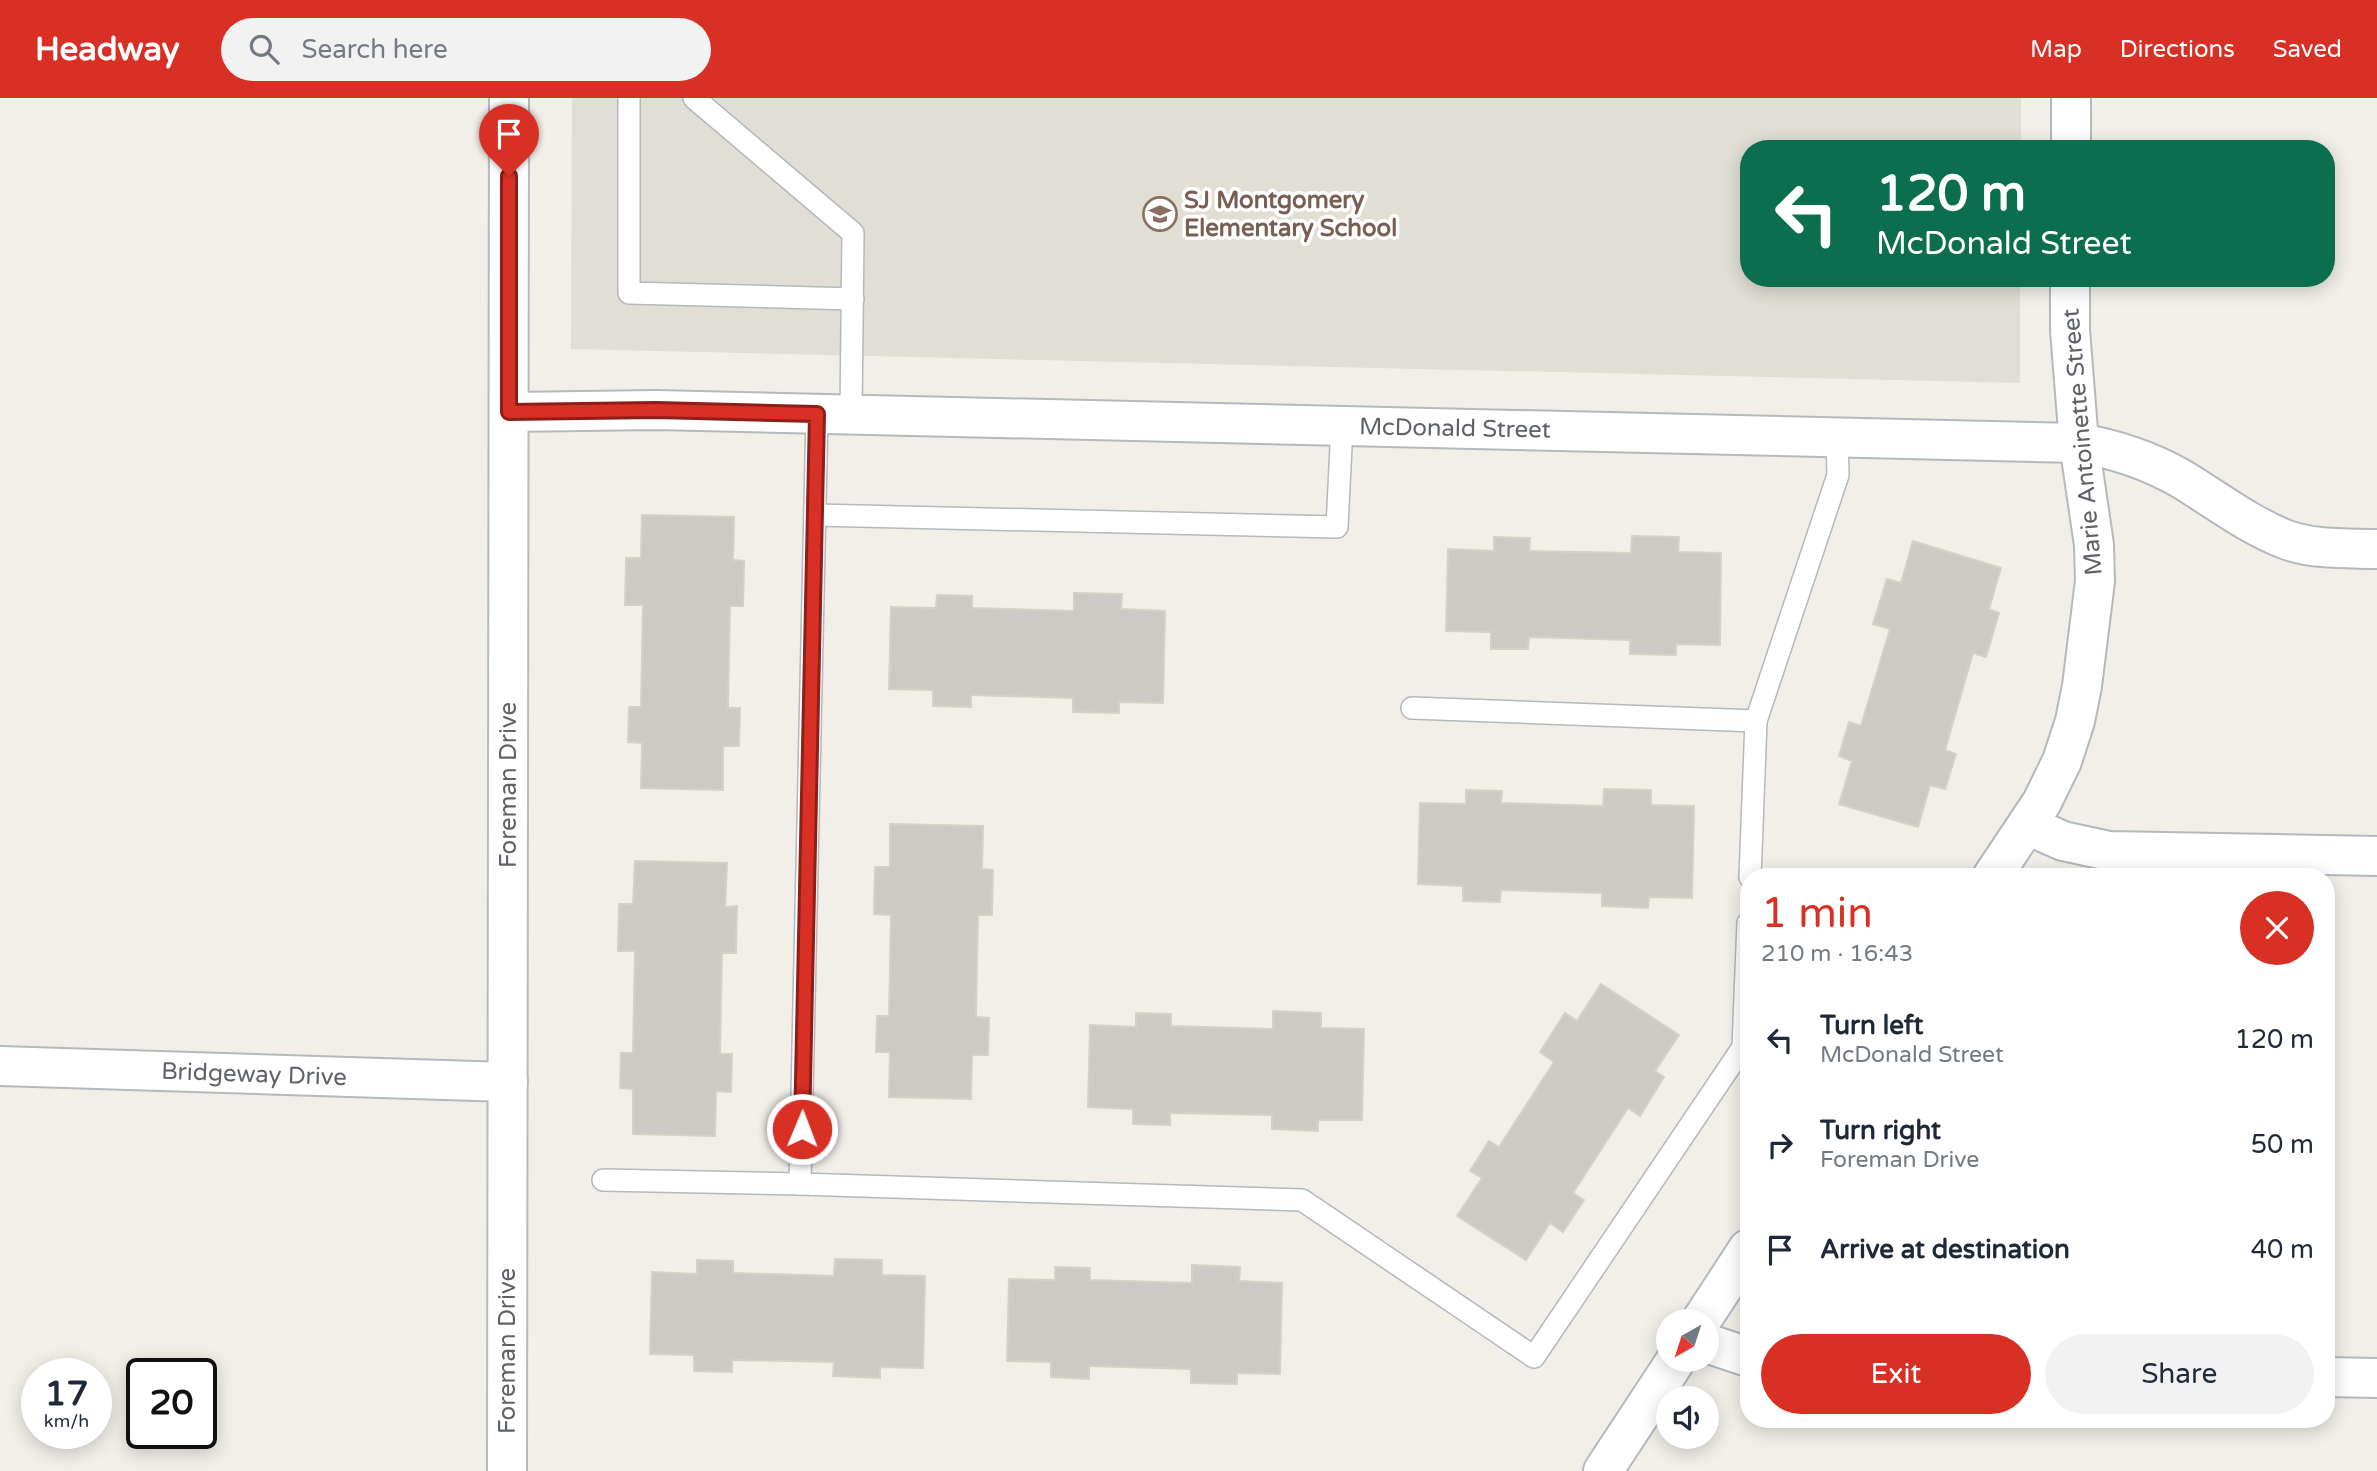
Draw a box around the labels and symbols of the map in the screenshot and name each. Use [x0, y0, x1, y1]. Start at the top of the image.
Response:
pin [479, 104, 539, 176]
place label: SJ Montgomery Elementary School [1184, 186, 1397, 243]
school or university icon: SJ Montgomery Elementary School [1141, 195, 1179, 233]
street label: Marie Antoinette Street [2056, 307, 2109, 577]
street label: McDonald Street [1359, 412, 1551, 445]
street label: Foreman Drive [494, 702, 523, 868]
street label: Bridgeway Drive [161, 1057, 347, 1092]
position arrow [765, 1092, 839, 1166]
street label: Foreman Drive [493, 1268, 522, 1434]
north arrow [1656, 1309, 1718, 1372]
speed limit sign: 20 [126, 1358, 217, 1449]

